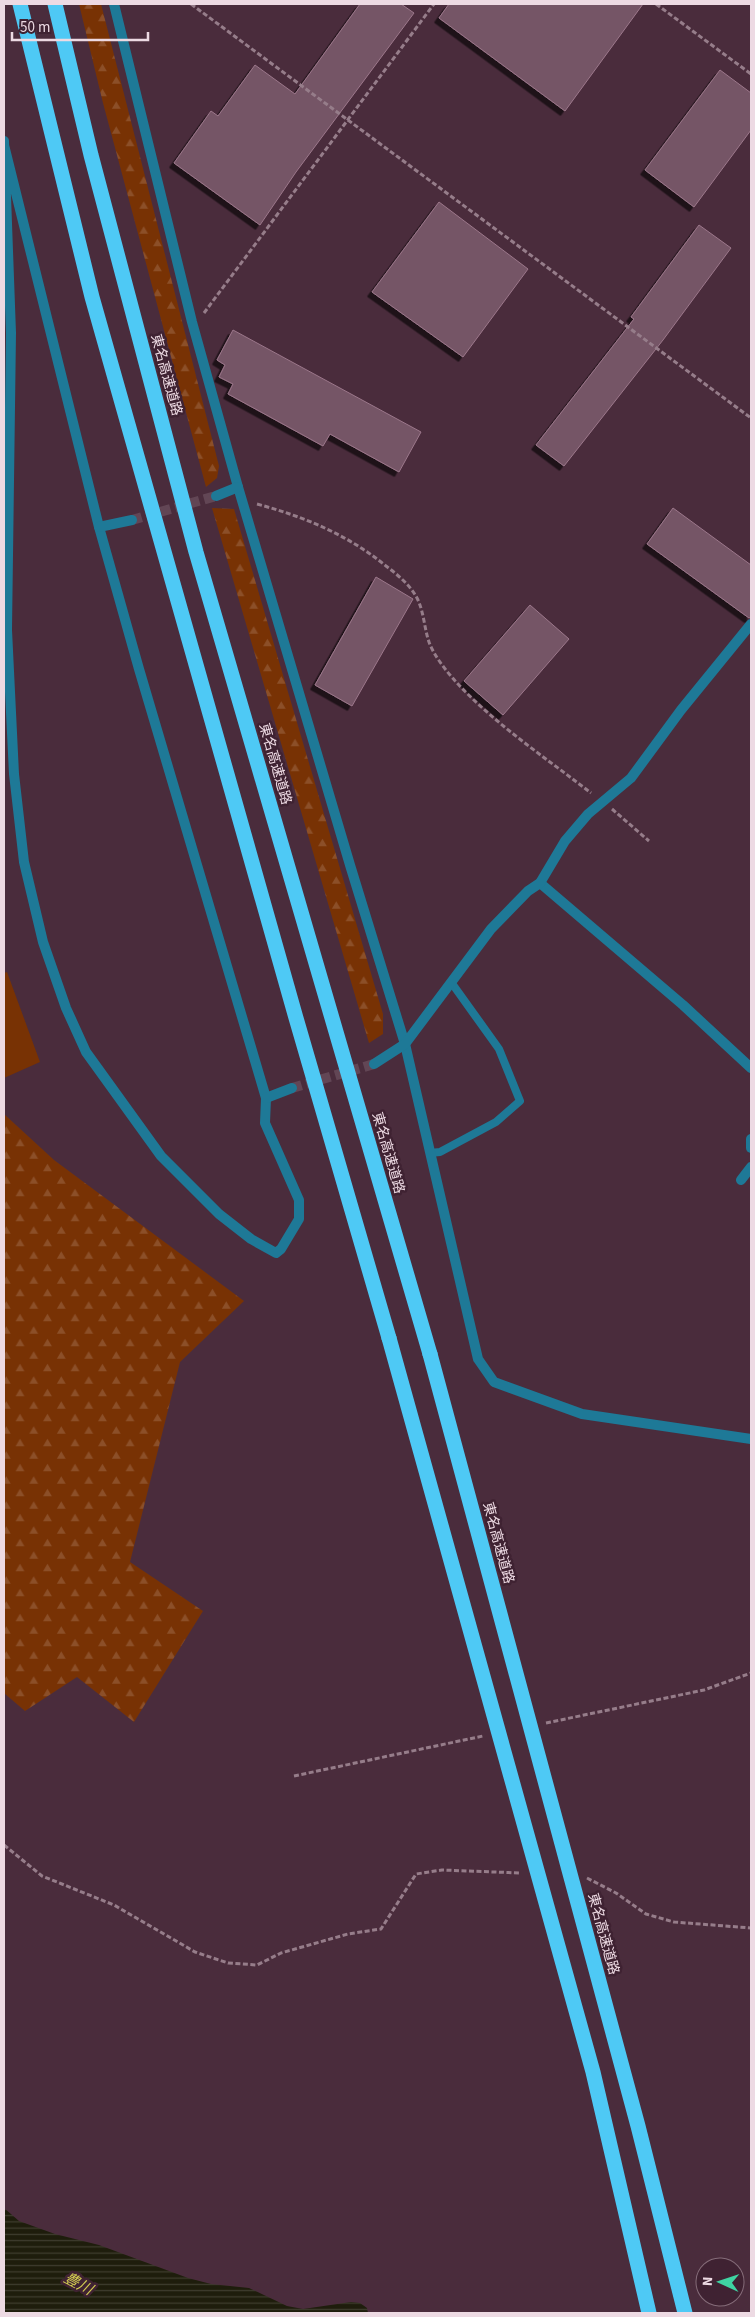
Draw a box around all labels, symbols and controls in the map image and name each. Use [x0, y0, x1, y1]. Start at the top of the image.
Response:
scale bar [12, 10, 149, 42]
text: 50 m [20, 17, 50, 38]
street label: 東名高速道路 [145, 332, 187, 418]
street label: 東名高速道路 [254, 721, 296, 807]
street label: 東名高速道路 [367, 1110, 409, 1196]
street label: 東名高速道路 [477, 1500, 519, 1586]
street label: 東名高速道路 [582, 1891, 624, 1977]
north arrow [695, 2257, 745, 2307]
water label: 豊川 [60, 2268, 98, 2301]
text: N [698, 2276, 718, 2287]

